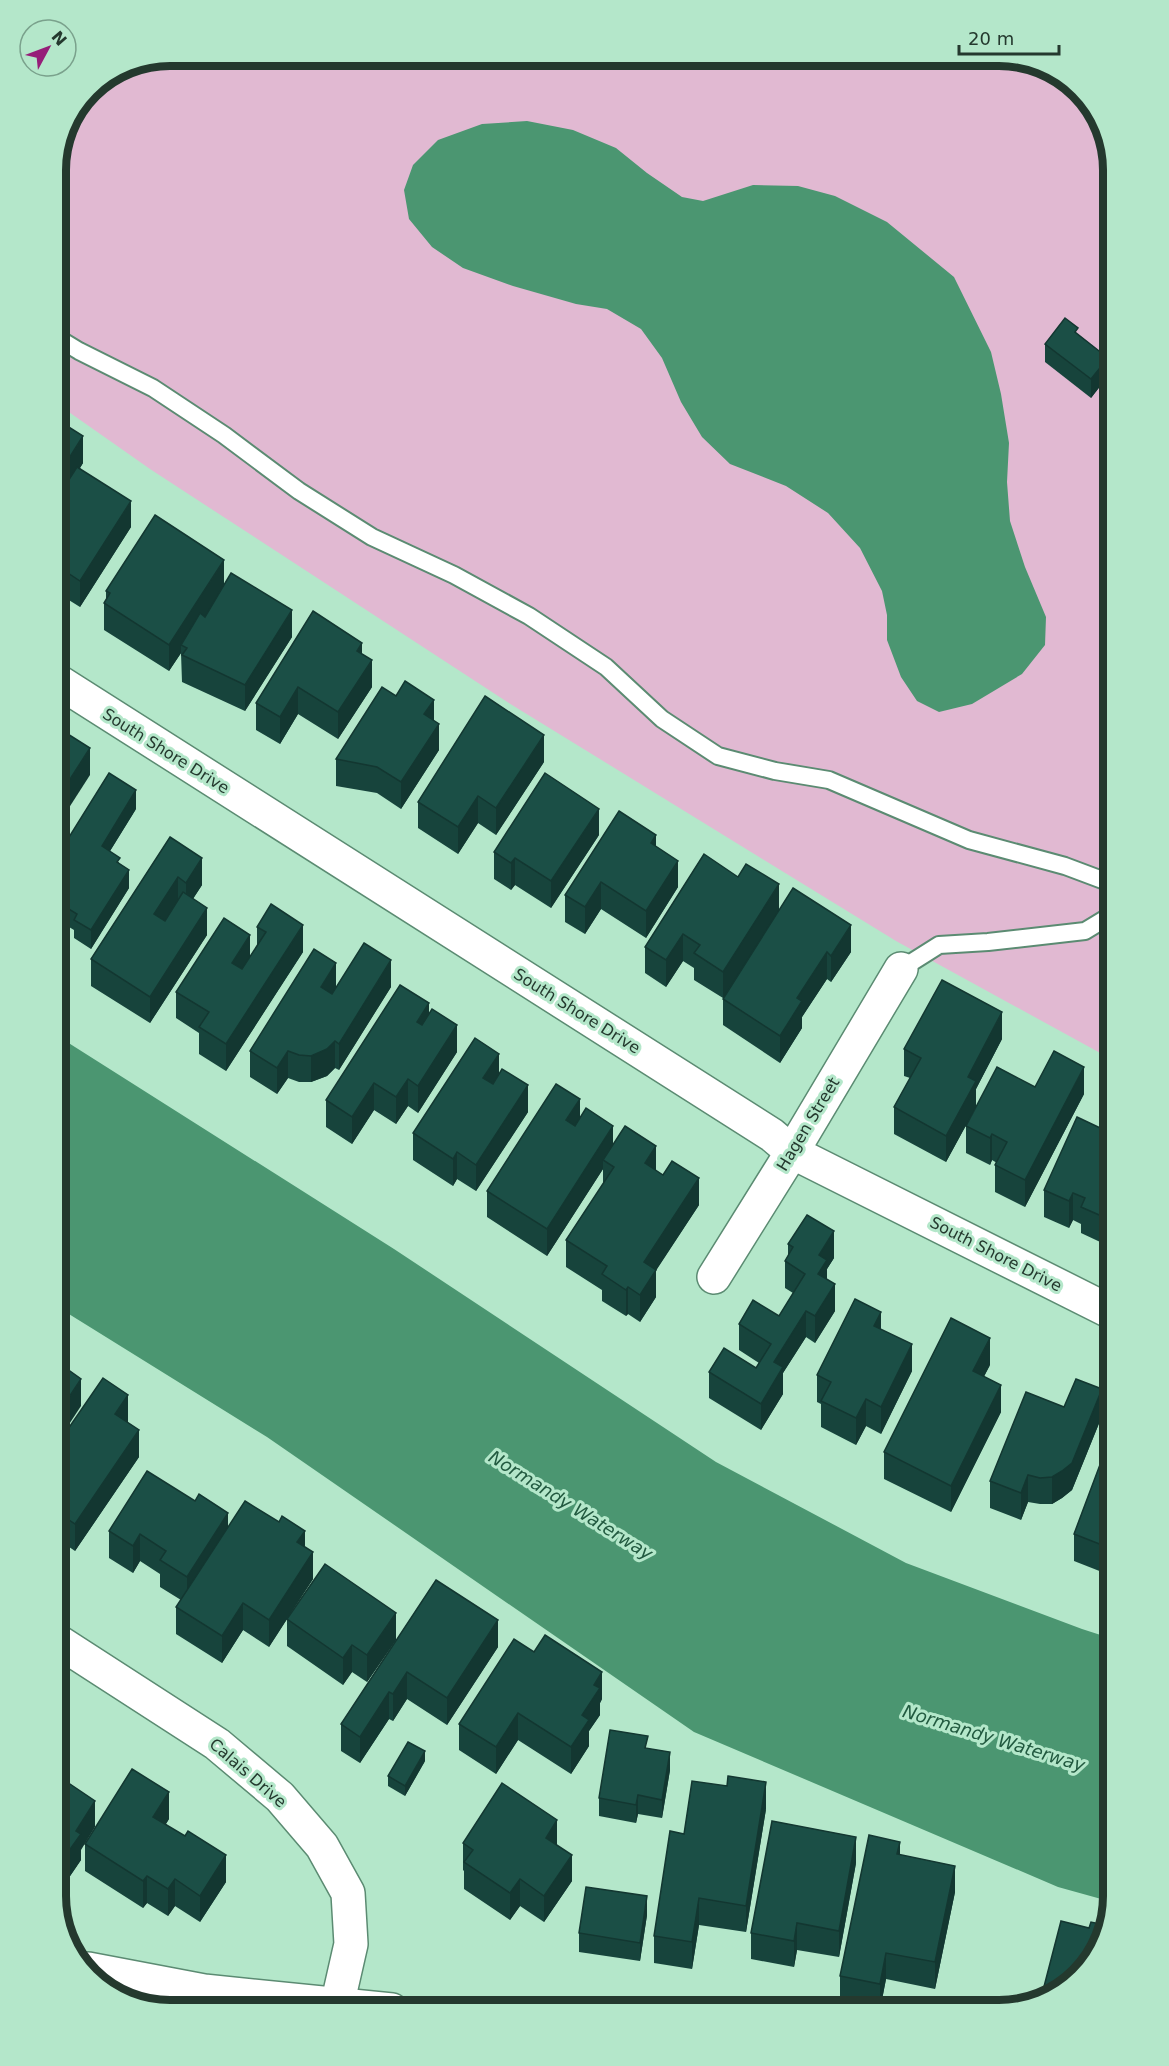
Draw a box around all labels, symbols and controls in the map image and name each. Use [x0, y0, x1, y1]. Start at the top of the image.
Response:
north arrow [18, 18, 78, 78]
scale bar [959, 18, 1060, 56]
text: N [47, 27, 71, 50]
text: 20 m [968, 28, 1014, 49]
street label: South Shore Drive [99, 704, 233, 798]
street label: South Shore Drive [510, 964, 644, 1058]
street label: Hagen Street [773, 1074, 843, 1174]
street label: South Shore Drive [927, 1213, 1065, 1295]
water label: Normandy Waterway [485, 1446, 657, 1564]
water label: Normandy Waterway [900, 1700, 1088, 1776]
street label: Calais Drive [206, 1734, 290, 1812]

